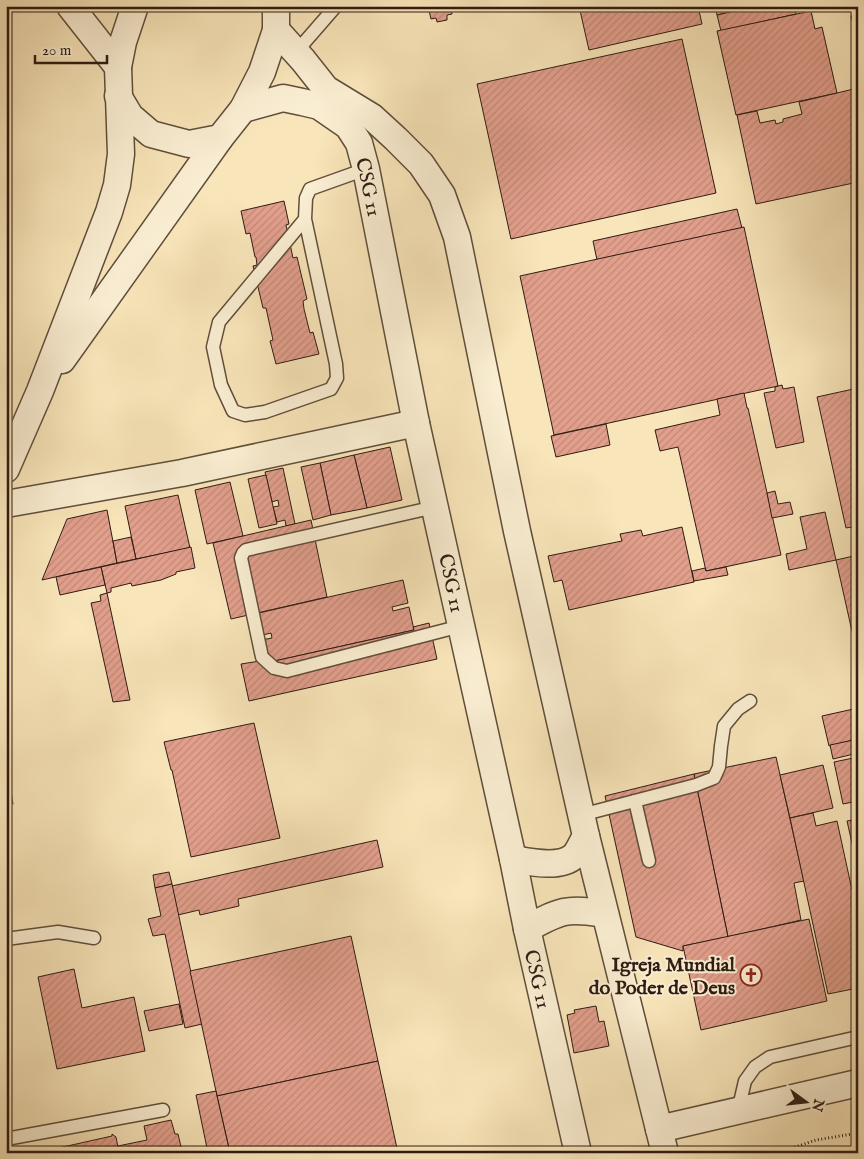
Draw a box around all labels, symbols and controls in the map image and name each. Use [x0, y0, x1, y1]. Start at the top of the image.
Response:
scale bar [35, 32, 108, 64]
text: 20 m [42, 41, 72, 60]
street label: CSG 11 [349, 156, 386, 219]
street label: CSG 11 [432, 552, 469, 615]
street label: CSG 11 [518, 947, 555, 1011]
place label: Igreja Mundial do Poder de Deus [589, 953, 736, 1001]
church icon: Igreja Mundial do Poder de Deus [739, 963, 763, 987]
north arrow [782, 1076, 832, 1126]
text: N [807, 1096, 828, 1113]

